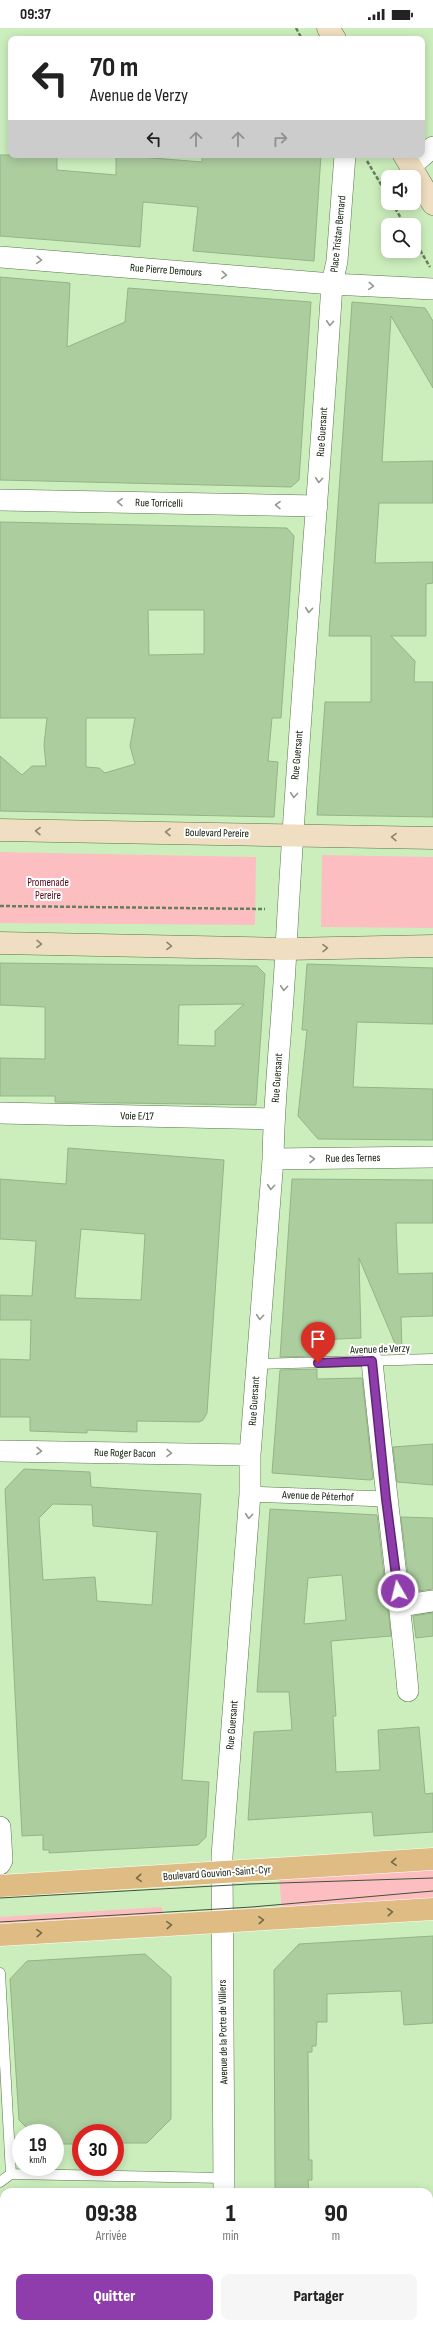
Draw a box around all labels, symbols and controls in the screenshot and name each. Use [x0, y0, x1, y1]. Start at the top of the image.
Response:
text: 09:37 [20, 5, 51, 24]
text: 70 m [90, 51, 138, 84]
icon: left [24, 52, 76, 104]
text: Avenue de Verzy [90, 85, 188, 106]
icon: left [143, 128, 165, 150]
icon: ahead [185, 128, 207, 150]
icon: ahead [227, 128, 249, 150]
icon: right [269, 128, 291, 150]
map controls [381, 170, 421, 258]
button: sound [381, 170, 421, 210]
street label: Place Tristan Bernard [327, 195, 349, 273]
button: search [381, 218, 421, 258]
one-way arrow [36, 256, 42, 265]
street label: Rue Pierre Demours [129, 261, 203, 279]
one-way arrow [221, 270, 227, 279]
one-way arrow [368, 281, 374, 290]
one-way arrow [325, 320, 334, 326]
street label: Rue Guersant [314, 406, 330, 457]
one-way arrow [314, 477, 323, 483]
street label: Rue Torricelli [135, 496, 183, 510]
one-way arrow [117, 498, 123, 506]
one-way arrow [275, 501, 281, 510]
one-way arrow [305, 607, 314, 613]
street label: Rue Guersant [288, 729, 306, 780]
one-way arrow [290, 792, 299, 798]
one-way arrow [35, 826, 41, 835]
street label: Boulevard Pereire [185, 826, 249, 840]
one-way arrow [165, 828, 171, 837]
one-way arrow [391, 833, 397, 841]
park label: Promenade Pereire [27, 876, 69, 902]
one-way arrow [36, 940, 42, 948]
one-way arrow [166, 942, 172, 950]
one-way arrow [322, 944, 328, 952]
one-way arrow [279, 984, 288, 991]
street label: Rue Guersant [269, 1052, 285, 1103]
street label: Voie E/17 [120, 1109, 154, 1123]
street label: Rue des Ternes [325, 1151, 381, 1165]
one-way arrow [309, 1155, 315, 1163]
one-way arrow [267, 1184, 276, 1190]
one-way arrow [256, 1314, 265, 1320]
pin [301, 1322, 335, 1363]
icon: arrive [307, 1328, 329, 1350]
street label: Avenue de Verzy [349, 1341, 411, 1357]
street label: Rue Guersant [246, 1375, 262, 1426]
street label: Rue Roger Bacon [94, 1446, 156, 1460]
one-way arrow [36, 1447, 42, 1455]
one-way arrow [166, 1449, 172, 1457]
street label: Avenue de Péterhof [281, 1488, 355, 1504]
one-way arrow [244, 1513, 253, 1519]
position arrow [377, 1570, 419, 1612]
street label: Rue Guersant [223, 1699, 241, 1750]
one-way arrow [391, 1857, 397, 1866]
street label: Boulevard Gouvion-Saint-Cyr [163, 1863, 271, 1883]
one-way arrow [136, 1873, 142, 1882]
one-way arrow [387, 1907, 393, 1916]
one-way arrow [258, 1915, 264, 1924]
one-way arrow [166, 1921, 172, 1929]
one-way arrow [36, 1928, 42, 1937]
street label: Avenue de la Porte de Villiers [216, 1979, 230, 2086]
speed limit sign: 30 [72, 2124, 124, 2176]
text: 19 [29, 2133, 47, 2157]
text: km/h [29, 2154, 47, 2166]
text: 09:38 [85, 2199, 137, 2228]
text: 1 [226, 2199, 236, 2228]
text: 90 [324, 2199, 348, 2228]
text: Arrivée [96, 2228, 127, 2244]
text: min [223, 2228, 239, 2244]
text: m [332, 2228, 340, 2244]
button: Quitter [16, 2274, 213, 2320]
button: Partager [221, 2274, 417, 2320]

